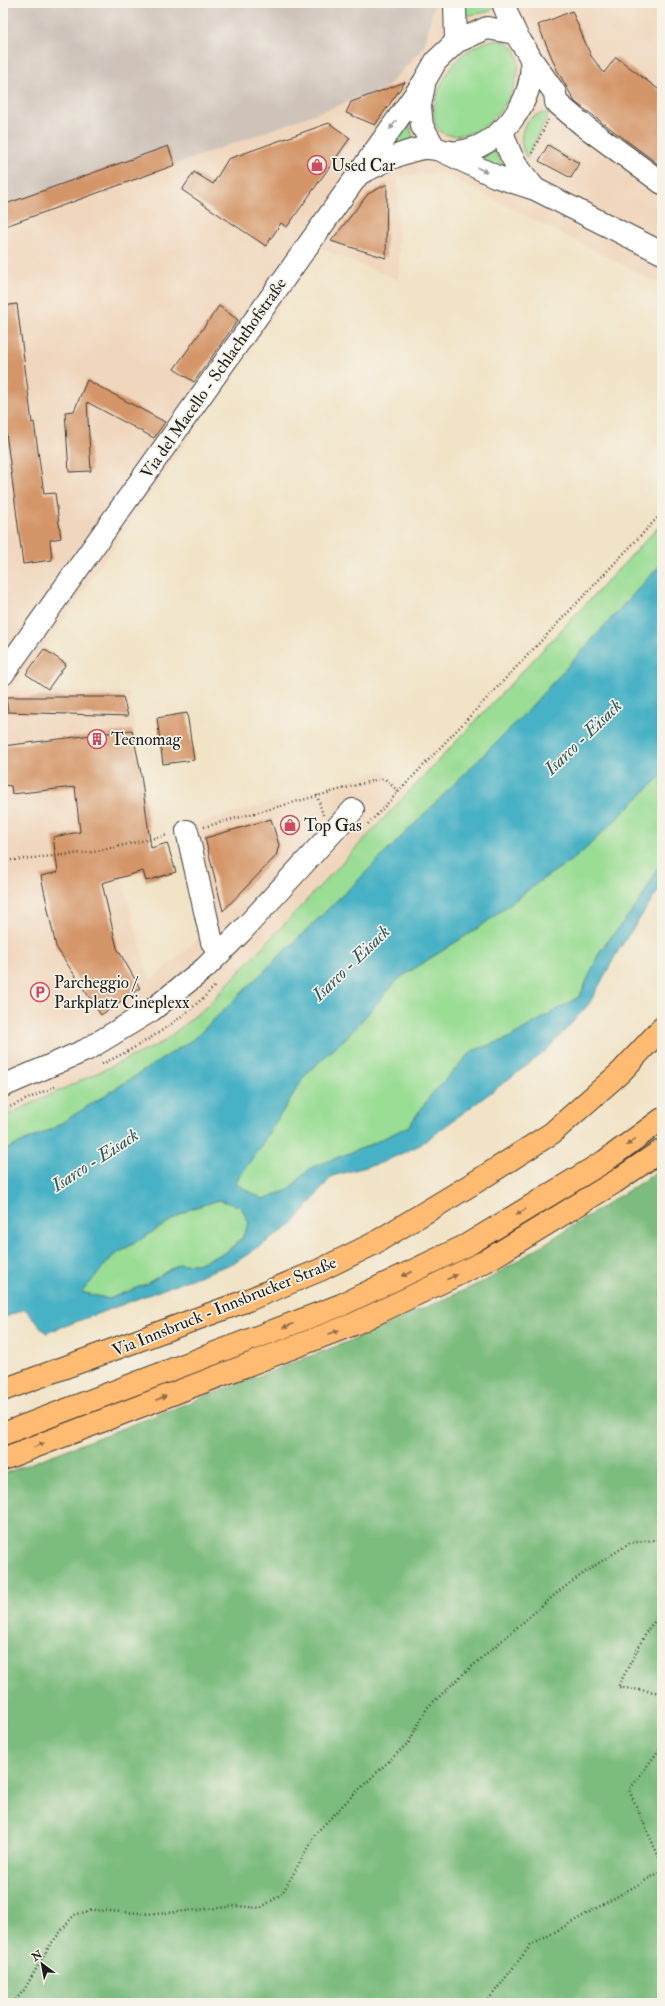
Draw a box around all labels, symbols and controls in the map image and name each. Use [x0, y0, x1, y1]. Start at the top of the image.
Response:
one-way arrow [389, 120, 398, 131]
shop icon: Used Car [306, 154, 328, 176]
place label: Used Car [331, 155, 396, 176]
one-way arrow [477, 167, 488, 173]
street label: Via del Macello - Schlachthofstraße [136, 274, 291, 483]
water label: Isarco - Eisack [539, 695, 627, 781]
building icon: Tecnomag [86, 728, 108, 750]
place label: Tecnomag [111, 729, 182, 750]
shop icon: Top Gas [279, 814, 301, 836]
place label: Top Gas [304, 815, 362, 837]
water label: Isarco - Eisack [307, 921, 395, 1007]
place label: Parcheggio / Parkplatz Cineplexx [54, 972, 190, 1014]
parking icon: Parcheggio / Parkplatz Cineplexx [29, 981, 51, 1003]
water label: Isarco - Eisack [47, 1124, 143, 1198]
one-way arrow [625, 1138, 636, 1146]
one-way arrow [516, 1208, 526, 1216]
street label: Via Innsbruck - Innsbrucker Straße [109, 1252, 339, 1361]
one-way arrow [401, 1271, 413, 1277]
one-way arrow [447, 1274, 458, 1280]
one-way arrow [282, 1323, 294, 1329]
one-way arrow [329, 1328, 341, 1334]
one-way arrow [155, 1394, 167, 1400]
one-way arrow [34, 1441, 46, 1447]
north arrow [22, 1944, 62, 1984]
text: N [28, 1947, 46, 1965]

